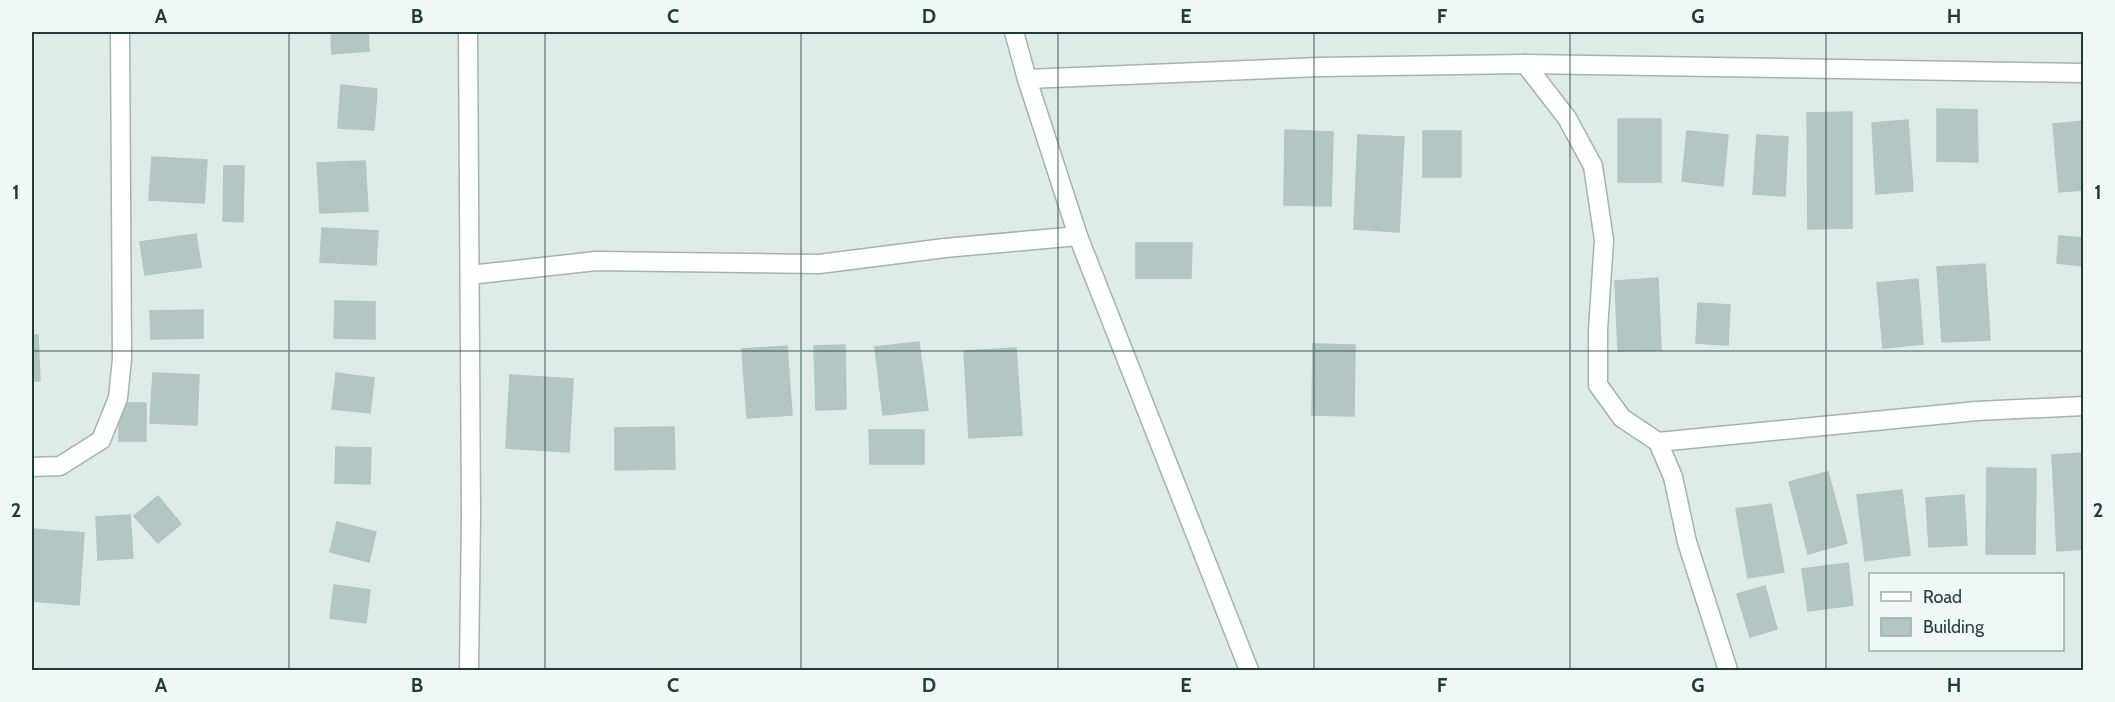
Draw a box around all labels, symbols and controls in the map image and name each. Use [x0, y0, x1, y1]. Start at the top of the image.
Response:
text: A [155, 4, 168, 28]
text: B [411, 4, 423, 28]
text: C [667, 4, 679, 28]
text: D [922, 4, 936, 28]
text: E [1180, 4, 1192, 28]
text: F [1437, 4, 1448, 28]
text: G [1691, 4, 1705, 28]
text: H [1947, 4, 1961, 28]
text: 1 [12, 180, 20, 204]
text: 1 [2094, 180, 2102, 204]
text: 2 [11, 498, 21, 522]
text: 2 [2093, 498, 2103, 522]
legend [1869, 573, 2064, 651]
text: Road [1923, 586, 1962, 608]
text: Building [1923, 616, 1985, 638]
text: A [155, 673, 168, 697]
text: B [411, 673, 423, 697]
text: C [667, 673, 679, 697]
text: D [922, 673, 936, 697]
text: E [1180, 673, 1192, 697]
text: F [1437, 673, 1448, 697]
text: G [1691, 673, 1705, 697]
text: H [1947, 673, 1961, 697]

